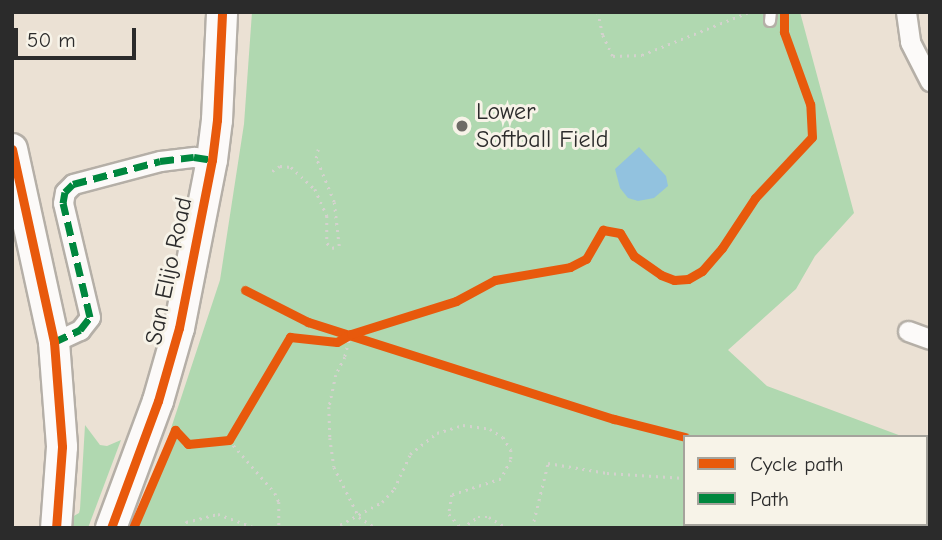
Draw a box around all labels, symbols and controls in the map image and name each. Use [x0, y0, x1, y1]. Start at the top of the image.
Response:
scale bar [18, 14, 140, 58]
text: 50 m [27, 28, 76, 52]
place label: Lower Softball Field [476, 98, 608, 154]
marker: Lower Softball Field [454, 118, 470, 134]
street label: San Elijo Road [139, 195, 199, 347]
legend [683, 435, 928, 526]
text: Cycle path [750, 452, 843, 476]
text: Path [750, 487, 789, 511]

